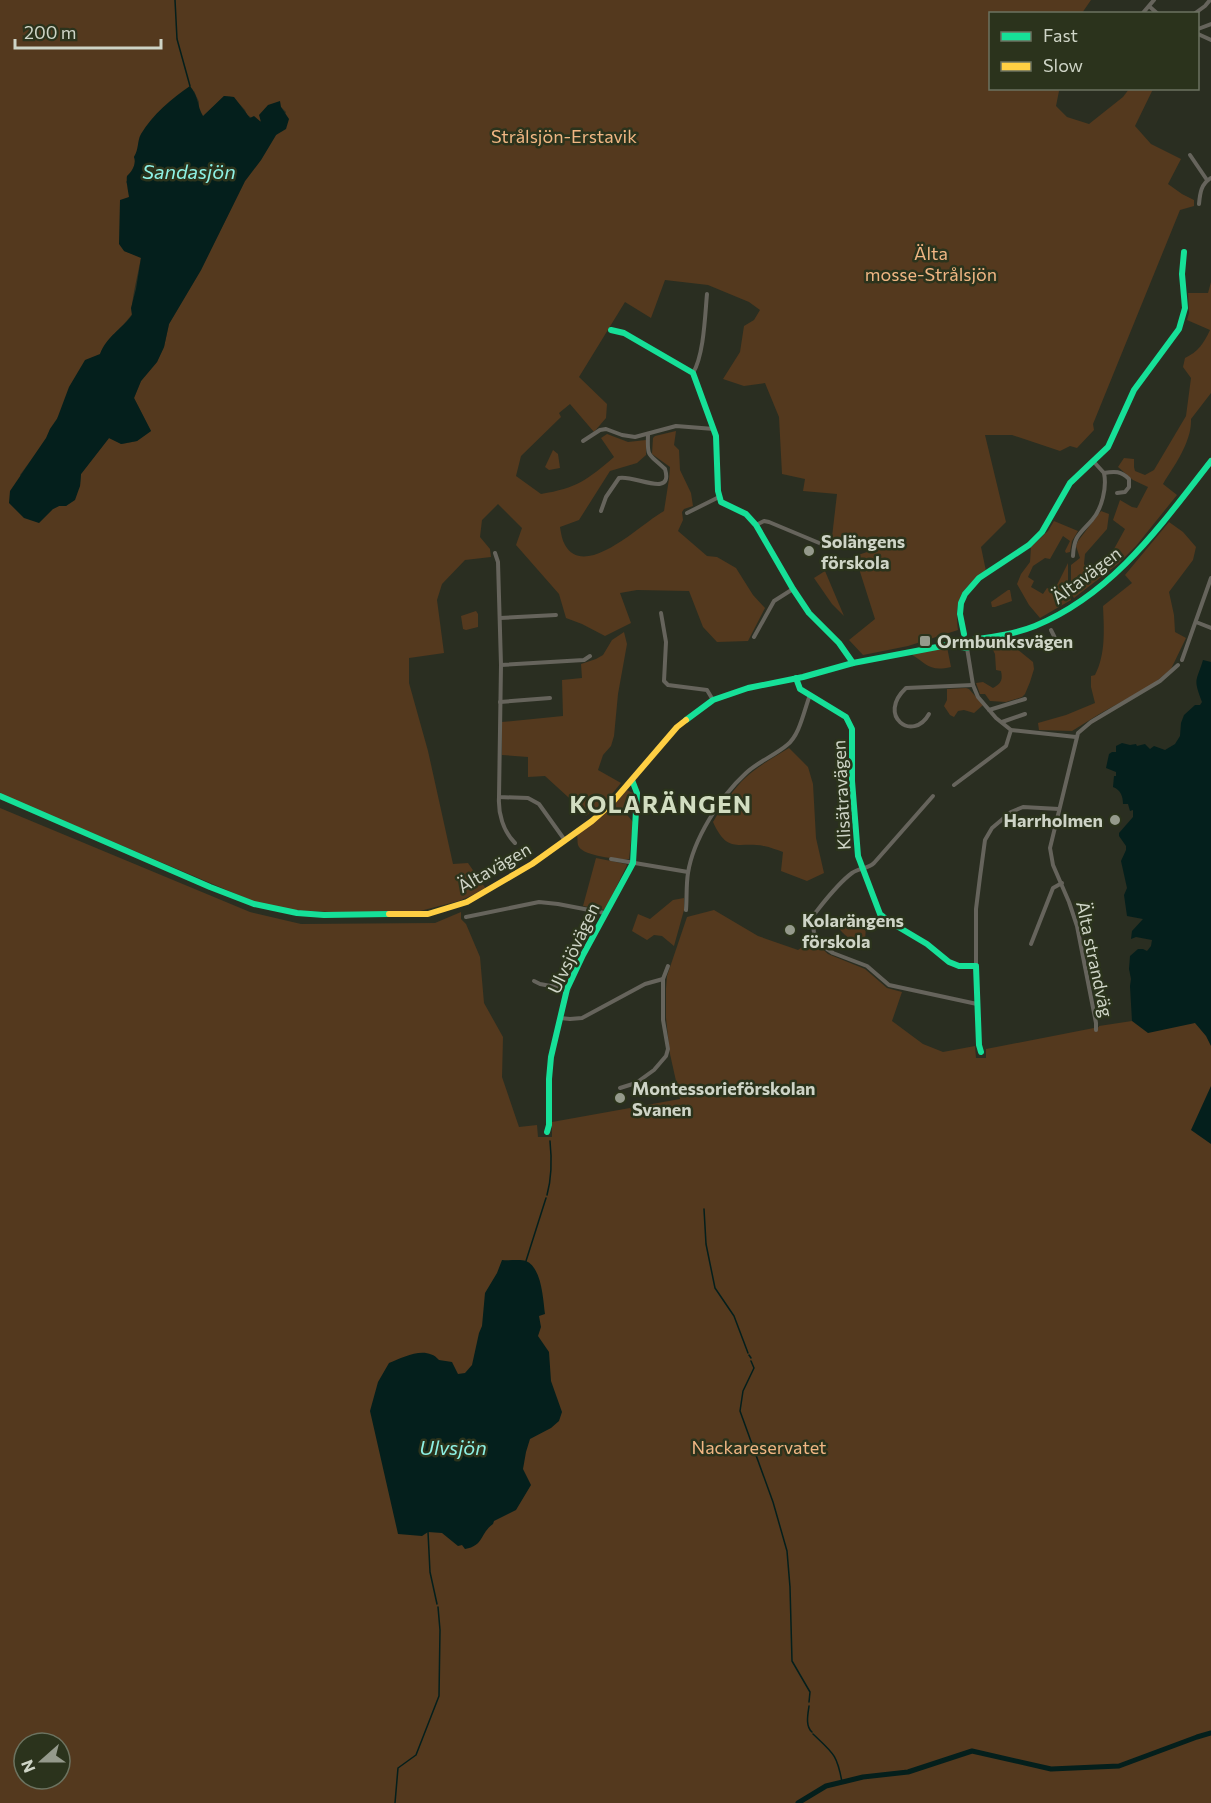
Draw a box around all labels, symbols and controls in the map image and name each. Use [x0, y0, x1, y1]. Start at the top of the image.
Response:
scale bar [15, 12, 160, 50]
legend [989, 12, 1199, 90]
text: 200 m [24, 21, 77, 43]
text: Fast [1043, 24, 1078, 46]
text: Slow [1043, 54, 1083, 76]
park label: Strålsjön-Erstavik [491, 125, 637, 147]
water label: Sandasjön [142, 159, 236, 183]
park label: Älta mosse-Strålsjön [865, 242, 997, 285]
place label: Solängens förskola [821, 530, 905, 573]
street label: Ältavägen [1047, 542, 1125, 608]
marker: Solängens förskola [802, 544, 816, 558]
place label: Ormbunksvägen [937, 630, 1073, 652]
marker: Ormbunksvägen [918, 634, 932, 648]
street label: Klisätravägen [827, 739, 855, 851]
district label: KOLARÄNGEN [569, 789, 753, 818]
place label: Harrholmen [1003, 809, 1103, 831]
marker: Harrholmen [1108, 813, 1122, 827]
street label: Ältavägen [453, 837, 535, 897]
street label: Ulvsjövägen [542, 899, 604, 997]
street label: Älta strandväg [1072, 899, 1118, 1019]
place label: Kolarängens förskola [802, 909, 904, 952]
marker: Kolarängens förskola [783, 923, 797, 937]
place label: Montessorieförskolan Svanen [632, 1077, 816, 1120]
marker: Montessorieförskolan Svanen [613, 1091, 627, 1105]
water label: Ulvsjön [419, 1435, 487, 1459]
park label: Nackareservatet [692, 1436, 826, 1458]
north arrow [12, 1731, 72, 1791]
text: N [17, 1758, 39, 1776]

